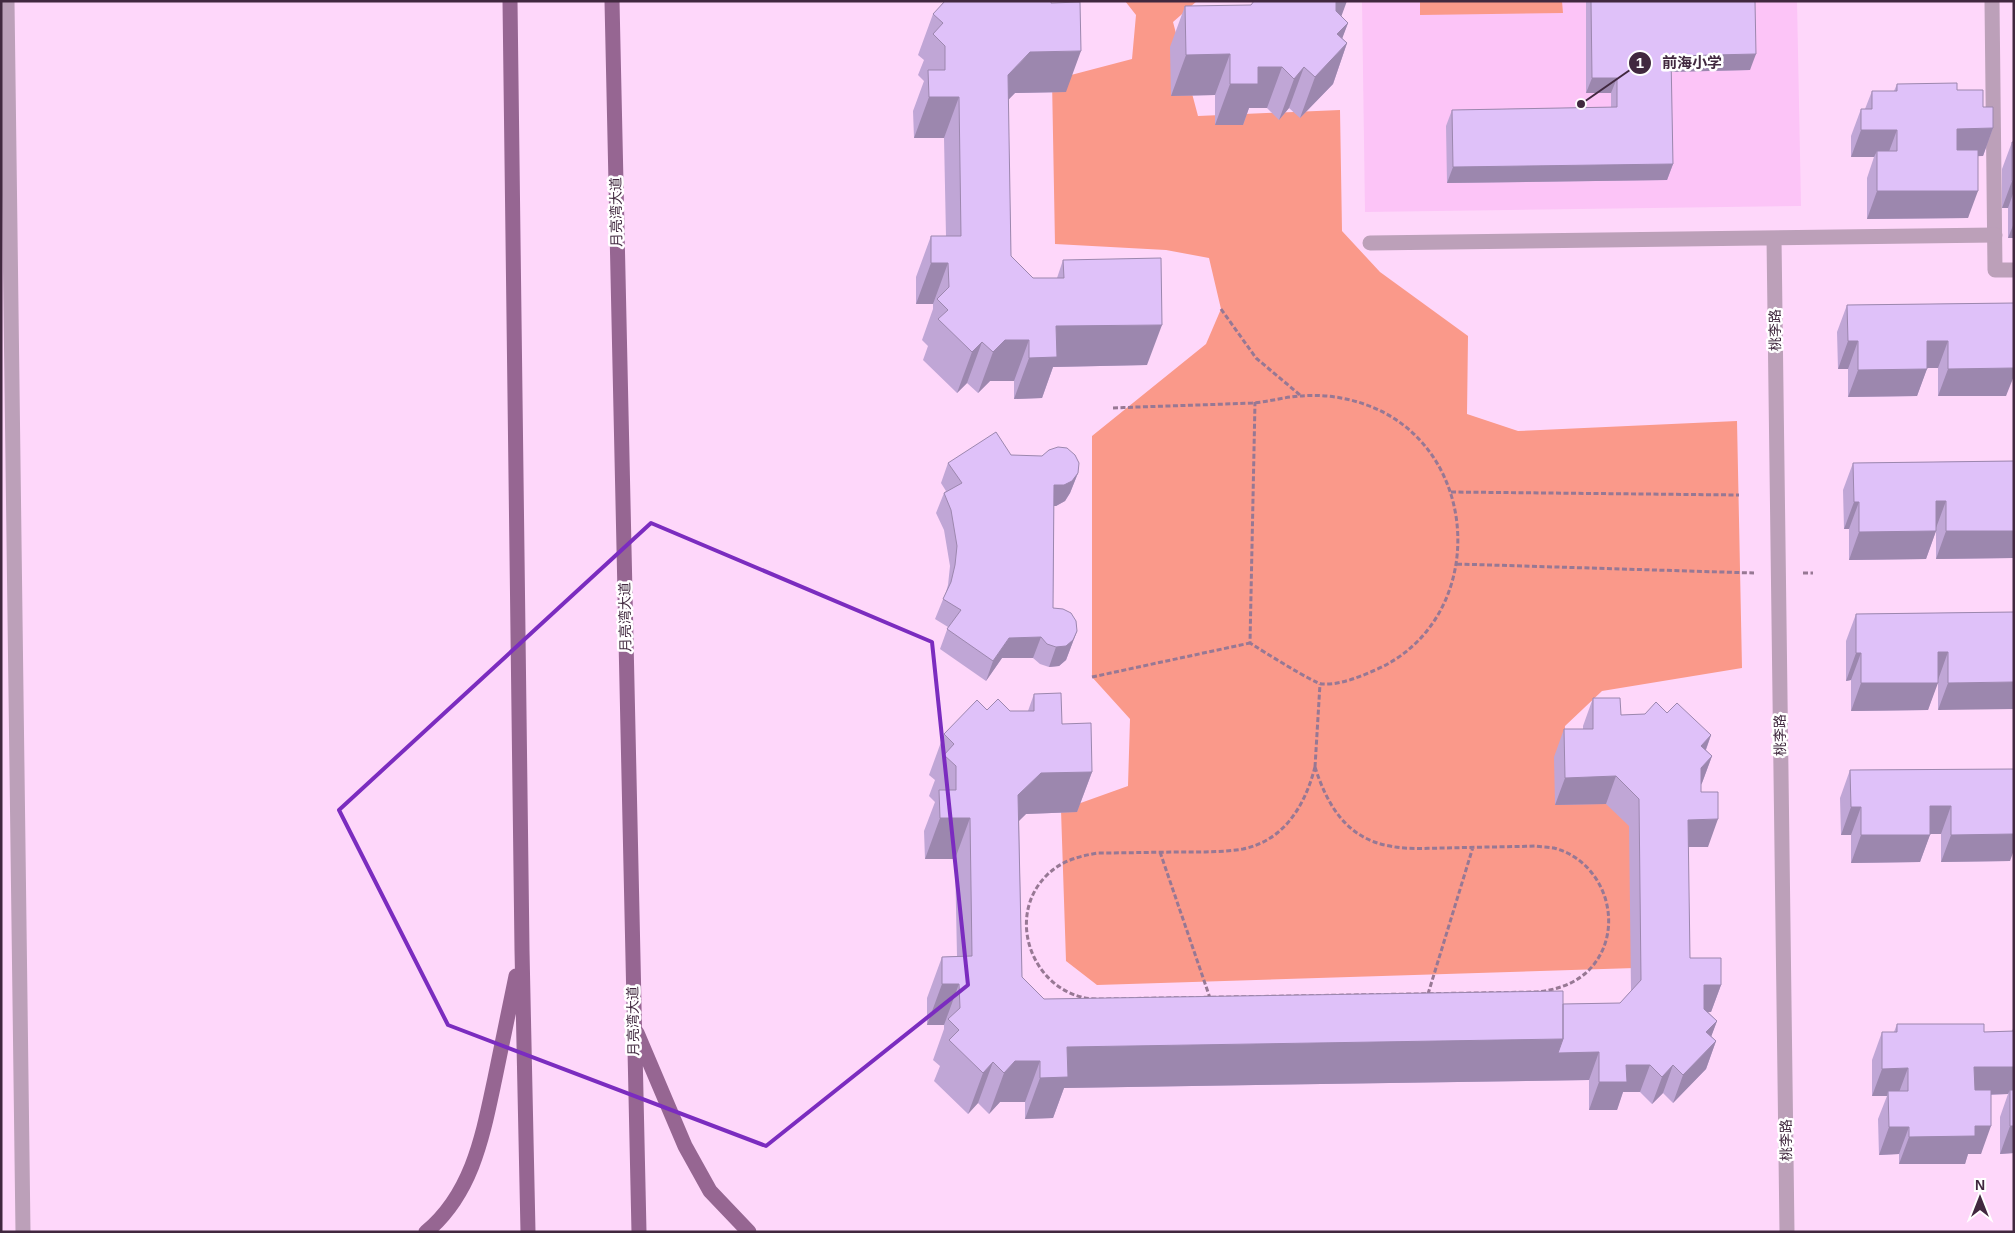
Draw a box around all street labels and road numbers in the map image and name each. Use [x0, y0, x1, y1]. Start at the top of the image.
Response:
street label: 月亮湾大道 [607, 177, 625, 247]
street label: 桃李路 [1767, 309, 1783, 351]
street label: 月亮湾大道 [616, 582, 634, 652]
street label: 桃李路 [1772, 714, 1788, 756]
street label: 月亮湾大道 [624, 986, 642, 1056]
street label: 桃李路 [1778, 1119, 1794, 1161]

